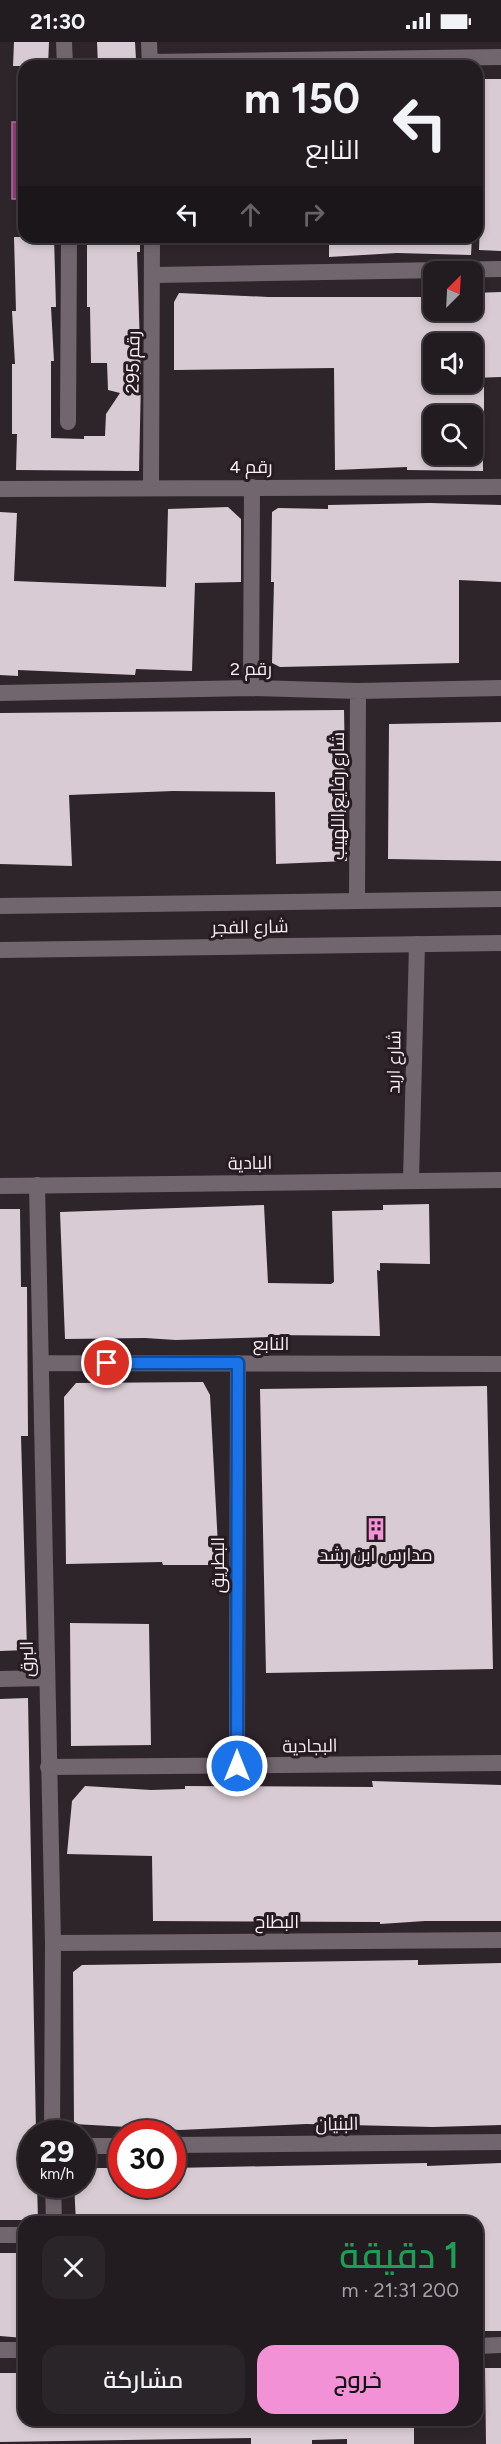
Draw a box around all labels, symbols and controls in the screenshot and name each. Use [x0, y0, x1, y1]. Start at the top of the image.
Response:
text: 21:30 [30, 8, 85, 35]
text: 150 m [244, 73, 360, 124]
icon: left [381, 84, 459, 162]
text: النابع [305, 133, 360, 166]
icon: left [171, 198, 204, 231]
icon: ahead [234, 198, 267, 231]
icon: right [297, 198, 330, 231]
north arrow [423, 261, 483, 321]
map controls [423, 261, 483, 465]
street label: رقم 295 [121, 331, 146, 393]
button: sound [423, 333, 483, 393]
button: search [423, 405, 483, 465]
street label: رقم 4 [229, 456, 273, 479]
street label: رقم 2 [230, 658, 272, 681]
street label: شارع رفايع اللهيب [327, 732, 350, 860]
street label: شارع الفجر [210, 915, 289, 940]
street label: شارع اربد [382, 1030, 407, 1094]
street label: البادية [228, 1152, 272, 1174]
street label: النابع [253, 1333, 289, 1356]
pin [81, 1337, 132, 1388]
icon: arrive [90, 1346, 123, 1379]
building icon: مدارس ابن رشد [363, 1516, 389, 1542]
street label: البطريق [207, 1537, 230, 1593]
place label: مدارس ابن رشد [320, 1544, 432, 1566]
street label: البرق [16, 1641, 39, 1677]
position arrow [205, 1734, 269, 1798]
street label: البجادية [282, 1735, 338, 1757]
street label: البطاح [255, 1911, 299, 1934]
street label: البنيان [315, 2113, 359, 2135]
speed limit sign: 30 [108, 2120, 186, 2198]
text: 29 [40, 2133, 74, 2170]
text: km/h [40, 2165, 74, 2183]
text: 1 دقيقة [339, 2234, 459, 2277]
button: close [42, 2236, 105, 2299]
text: 200 m · 21:31 [342, 2278, 459, 2302]
button: مشاركة [42, 2345, 245, 2414]
button: خروج [257, 2345, 459, 2414]

